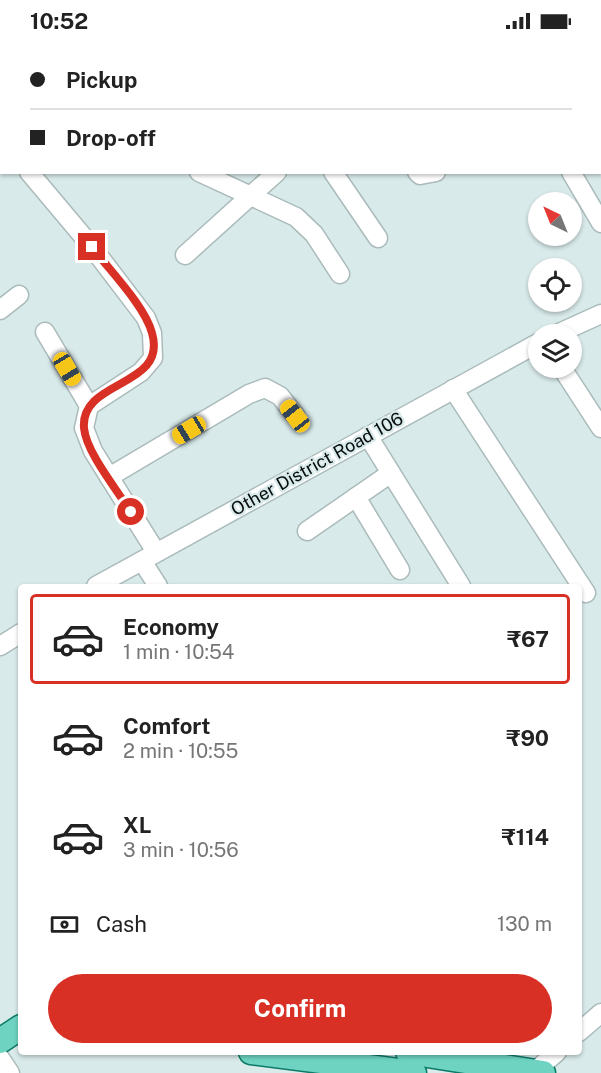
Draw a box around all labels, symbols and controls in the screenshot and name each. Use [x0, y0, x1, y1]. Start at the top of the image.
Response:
text: 10:52 [30, 8, 88, 34]
text: Pickup [66, 67, 137, 93]
text: Drop-off [66, 125, 156, 151]
north arrow [528, 192, 582, 246]
map controls [528, 192, 582, 378]
route end [78, 233, 105, 260]
button: locate [528, 258, 582, 312]
button: layers [528, 324, 582, 378]
car [50, 349, 84, 389]
car [277, 396, 313, 436]
street label: Other District Road 106 [227, 407, 407, 520]
car [169, 413, 209, 447]
route start [117, 498, 144, 525]
icon: car [51, 612, 105, 666]
text: Economy [123, 614, 219, 640]
text: ₹67 [507, 626, 549, 652]
text: 1 min · 10:54 [123, 640, 234, 664]
icon: car [51, 711, 105, 765]
text: Comfort [123, 713, 210, 739]
text: ₹90 [506, 725, 549, 751]
text: 2 min · 10:55 [123, 739, 238, 763]
icon: car [51, 810, 105, 864]
text: XL [123, 812, 151, 838]
text: ₹114 [502, 824, 549, 850]
text: 3 min · 10:56 [123, 838, 239, 862]
icon: cash [48, 908, 81, 941]
text: Cash [96, 911, 147, 937]
text: 130 m [497, 912, 552, 936]
button: Confirm [48, 974, 552, 1043]

